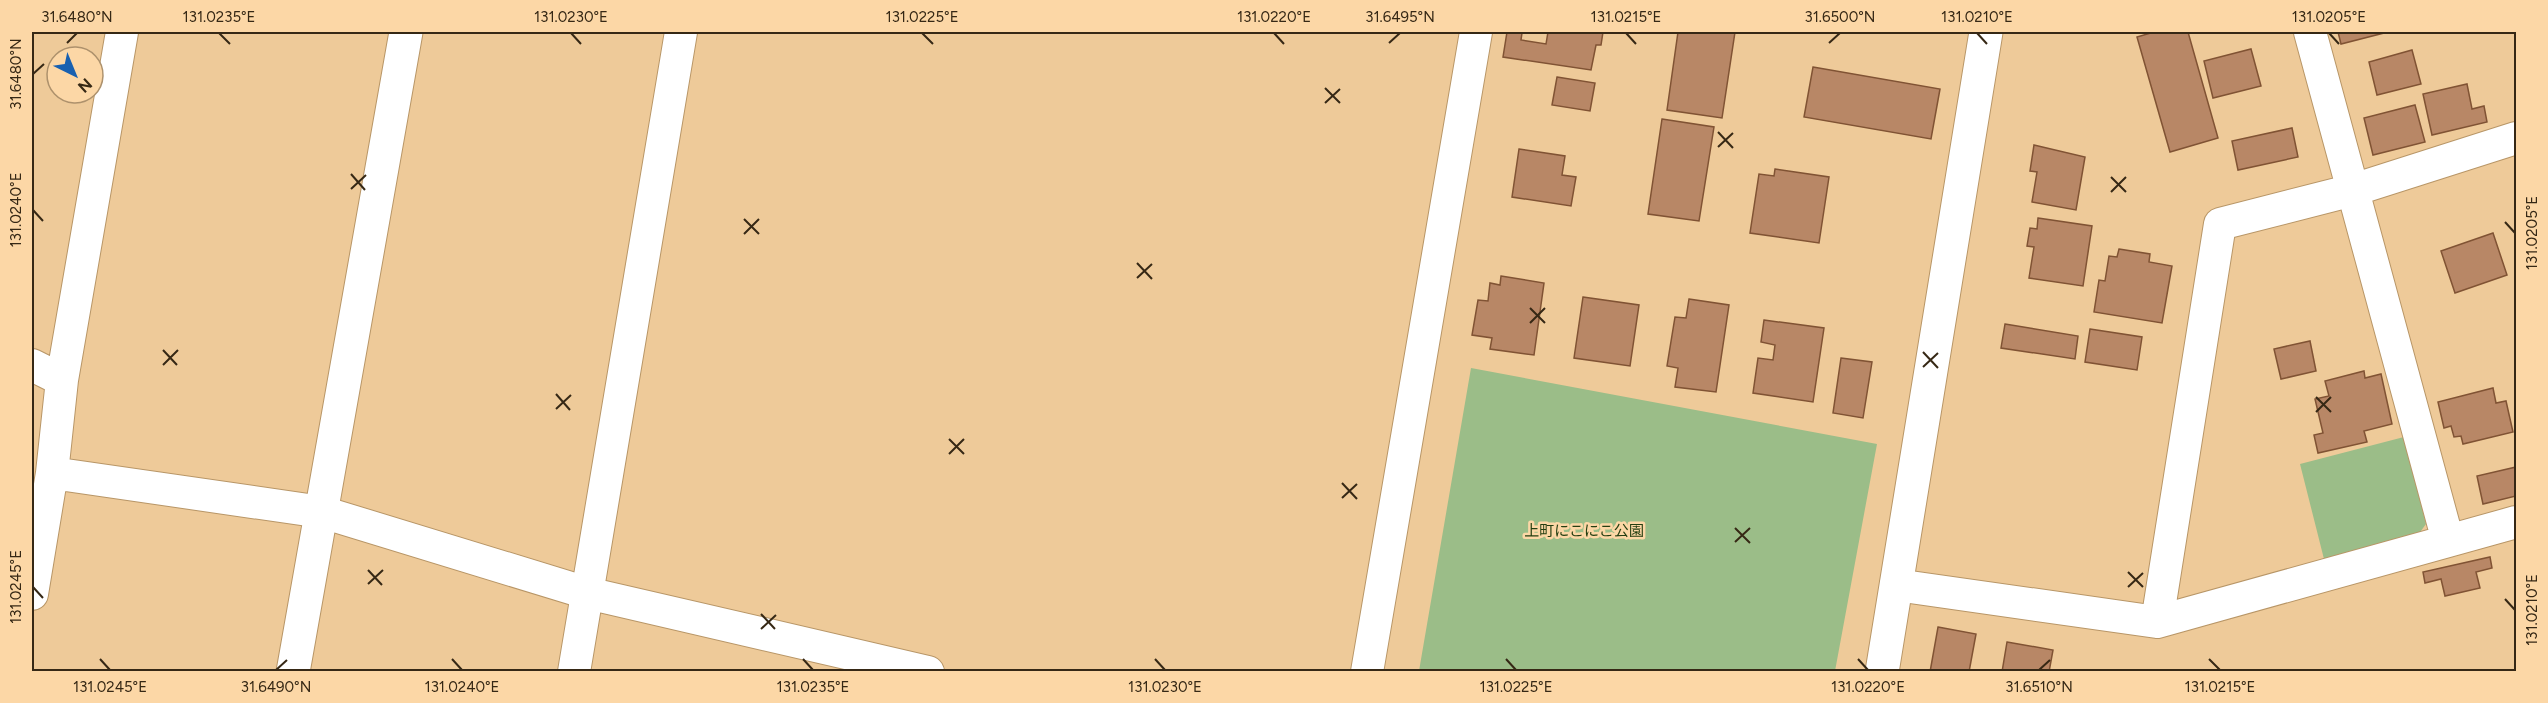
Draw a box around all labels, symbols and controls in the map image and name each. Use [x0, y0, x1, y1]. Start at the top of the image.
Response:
text: 31.6480°N [41, 8, 113, 26]
text: 131.0235°E [183, 8, 255, 26]
text: 131.0230°E [534, 8, 608, 26]
text: 131.0225°E [885, 8, 959, 26]
text: 131.0220°E [1237, 8, 1311, 26]
text: 31.6495°N [1365, 8, 1435, 26]
text: 131.0215°E [1591, 8, 1661, 26]
text: 31.6500°N [1805, 8, 1875, 26]
text: 131.0210°E [1941, 8, 2013, 26]
text: 131.0205°E [2292, 8, 2366, 26]
text: 31.6480°N [7, 38, 25, 110]
north arrow [45, 45, 105, 105]
text: N [74, 74, 96, 97]
text: 131.0240°E [7, 172, 25, 248]
text: 131.0205°E [2523, 196, 2541, 270]
park label: 上町にこにこ公園 [1524, 522, 1644, 540]
text: 131.0245°E [7, 550, 25, 624]
text: 131.0210°E [2523, 574, 2541, 646]
text: 131.0245°E [73, 678, 147, 696]
text: 31.6490°N [241, 678, 311, 696]
text: 131.0240°E [424, 678, 500, 696]
text: 131.0235°E [777, 678, 849, 696]
text: 131.0230°E [1128, 678, 1202, 696]
text: 131.0225°E [1479, 678, 1553, 696]
text: 131.0220°E [1831, 678, 1905, 696]
text: 31.6510°N [2005, 678, 2073, 696]
text: 131.0215°E [2185, 678, 2255, 696]

